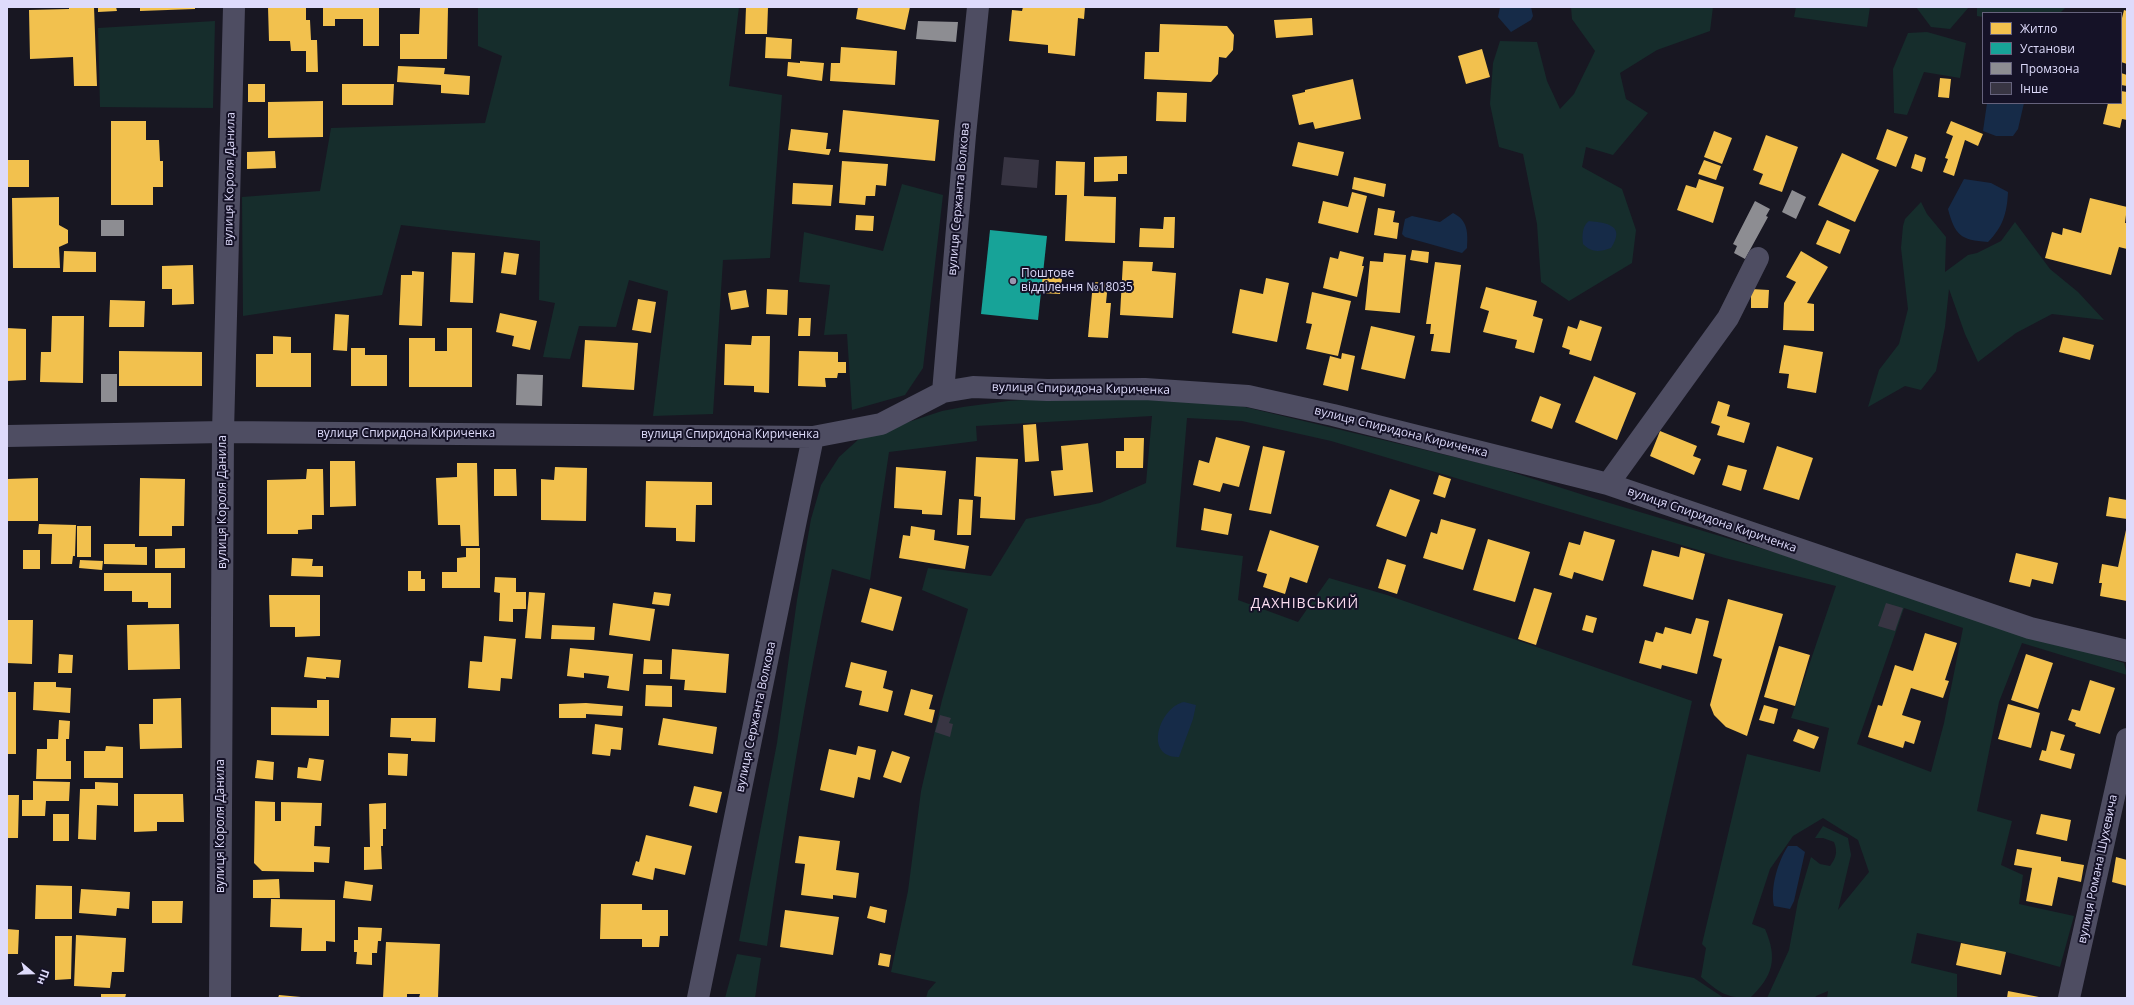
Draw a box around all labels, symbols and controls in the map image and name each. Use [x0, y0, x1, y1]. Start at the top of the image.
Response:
legend [1982, 12, 2122, 104]
text: Житло [2020, 20, 2057, 37]
text: Установи [2020, 40, 2075, 57]
text: Промзона [2020, 60, 2079, 77]
text: Інше [2020, 80, 2048, 97]
street label: вулиця Короля Данила [222, 112, 238, 246]
street label: вулиця Сержанта Волкова [945, 122, 973, 276]
place label: Поштове відділення №18035 [1021, 267, 1133, 295]
marker: Поштове відділення №18035 [1008, 276, 1018, 286]
street label: вулиця Спиридона Кириченка [992, 380, 1170, 398]
street label: вулиця Спиридона Кириченка [1313, 403, 1489, 461]
street label: вулиця Спиридона Кириченка [317, 427, 495, 441]
street label: вулиця Спиридона Кириченка [641, 428, 819, 442]
street label: вулиця Короля Данила [216, 435, 230, 569]
street label: вулиця Спиридона Кириченка [1625, 484, 1799, 556]
district label: ДАХНІВСЬКИЙ [1251, 596, 1359, 612]
street label: вулиця Сержанта Волкова [733, 640, 779, 794]
street label: вулиця Короля Данила [214, 759, 228, 893]
street label: вулиця Романа Шухевича [2075, 793, 2121, 945]
north arrow [12, 953, 52, 993]
text: Пн [34, 967, 53, 987]

